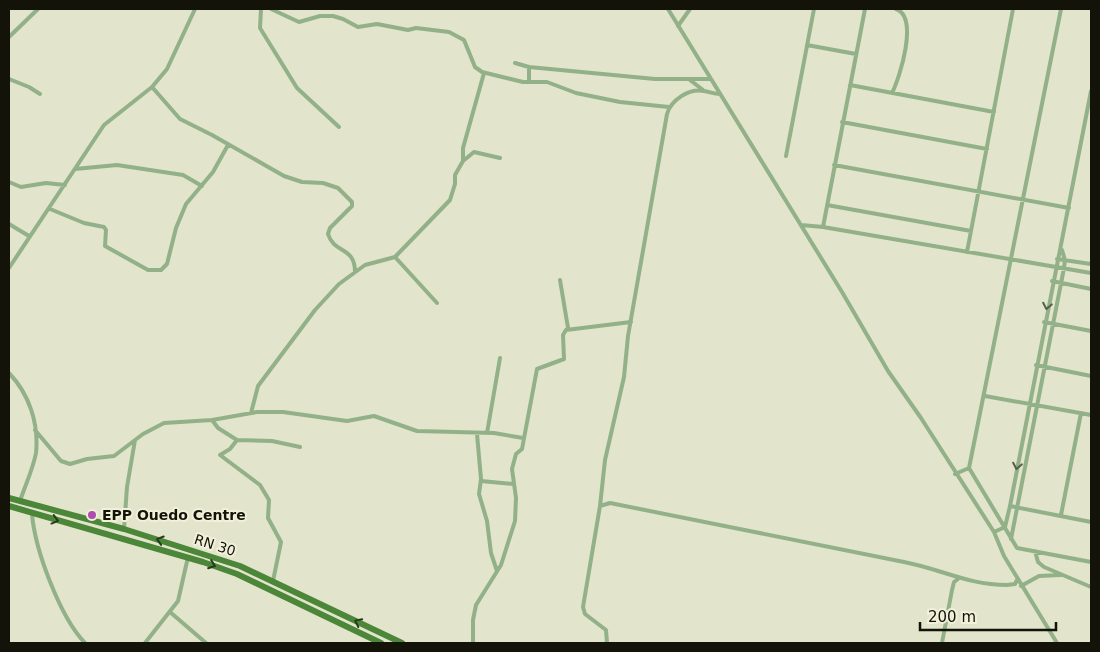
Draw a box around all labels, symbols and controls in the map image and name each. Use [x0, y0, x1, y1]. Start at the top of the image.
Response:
one-way arrow [1042, 302, 1053, 311]
one-way arrow [1012, 462, 1023, 471]
place label: EPP Ouedo Centre [102, 507, 246, 523]
marker: EPP Ouedo Centre [86, 509, 98, 521]
one-way arrow [51, 514, 60, 525]
street label: RN 30 [192, 531, 238, 559]
one-way arrow [156, 536, 164, 546]
one-way arrow [207, 559, 215, 569]
scale bar [920, 600, 1056, 632]
text: 200 m [928, 608, 976, 626]
one-way arrow [354, 618, 363, 628]

